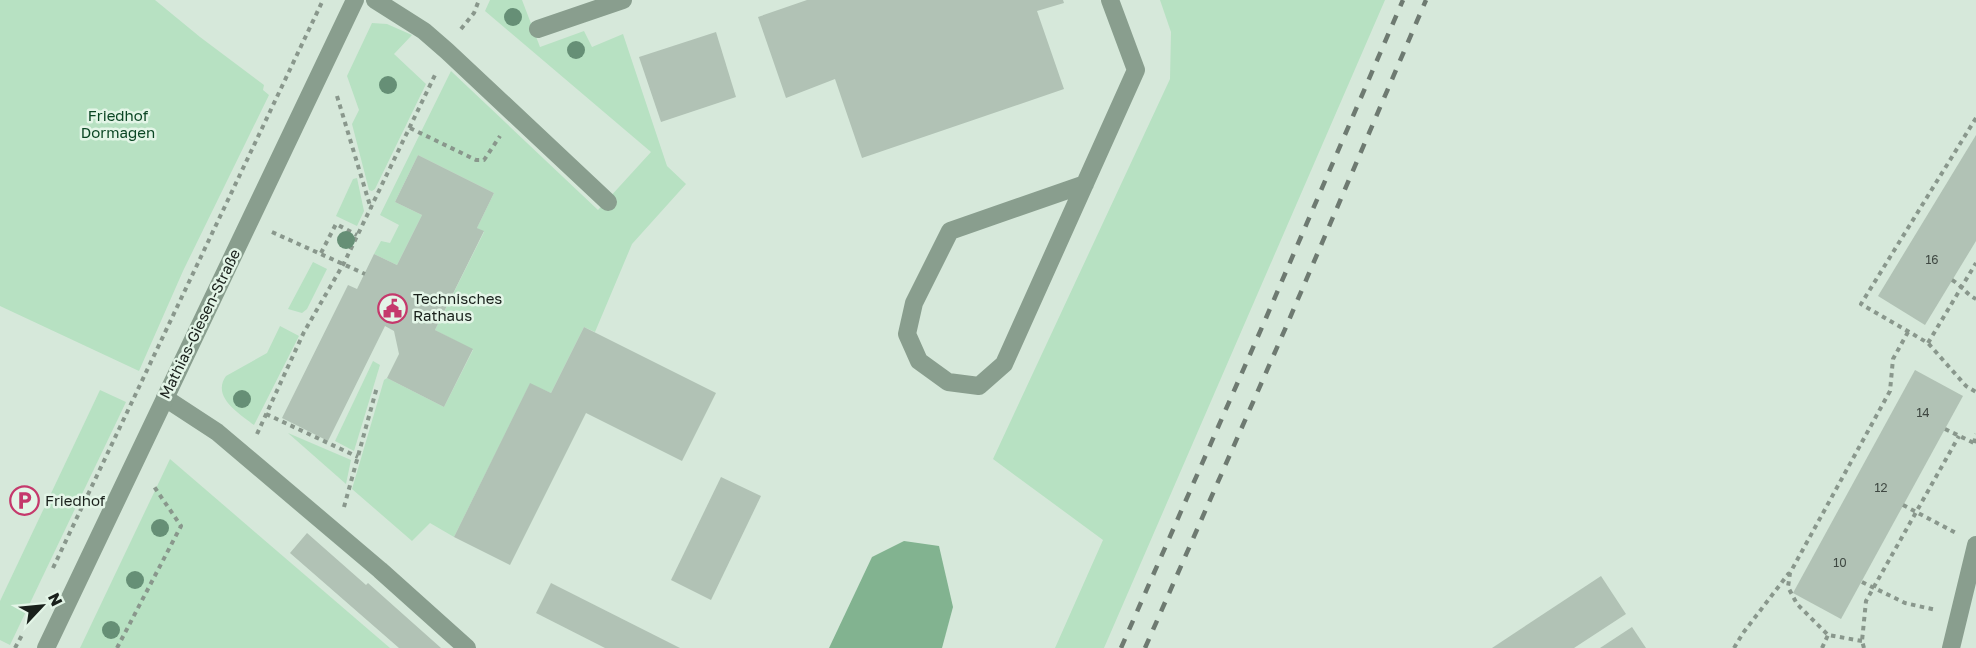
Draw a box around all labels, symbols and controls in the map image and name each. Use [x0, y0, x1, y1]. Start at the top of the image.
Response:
park label: Friedhof Dormagen [81, 106, 155, 141]
street label: Mathias-Giesen-Straße [155, 245, 243, 401]
house number: 16 [1925, 252, 1939, 267]
place label: Technisches Rathaus [413, 289, 502, 324]
public building icon: Technisches Rathaus [376, 292, 408, 324]
house number: 14 [1916, 405, 1930, 420]
house number: 12 [1875, 480, 1887, 495]
parking icon: Friedhof [8, 485, 40, 517]
place label: Friedhof [45, 491, 106, 509]
house number: 10 [1833, 555, 1847, 570]
north arrow [12, 576, 72, 636]
text: N [44, 590, 67, 609]

